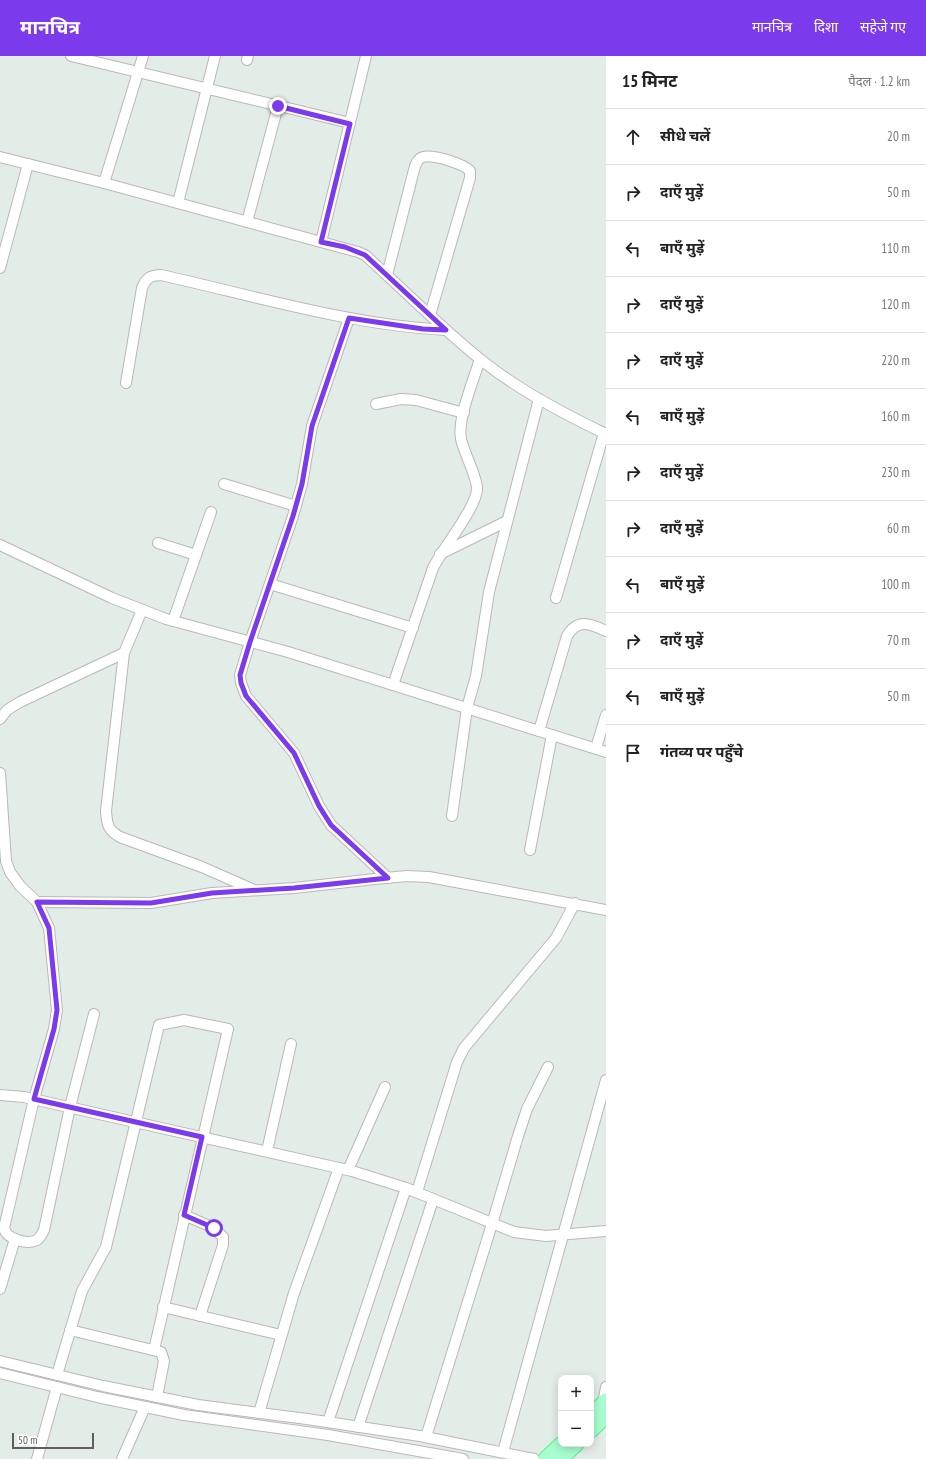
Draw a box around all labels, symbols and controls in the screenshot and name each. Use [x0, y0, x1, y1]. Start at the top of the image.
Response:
text: मानचित्र [20, 15, 80, 39]
text: मानचित्र [752, 18, 792, 36]
text: दिशा [814, 18, 838, 36]
text: सहेजे गए [860, 18, 906, 36]
text: 15 मिनट [622, 70, 677, 92]
text: पैदल · 1.2 km [848, 73, 910, 90]
route end [269, 97, 287, 115]
icon: ahead [622, 126, 644, 148]
text: सीधे चलें [660, 126, 710, 145]
text: 20 m [887, 128, 910, 145]
icon: right [622, 182, 644, 204]
text: दाएँ मुड़ें [660, 182, 703, 201]
text: 50 m [887, 184, 910, 201]
icon: left [622, 238, 644, 260]
text: बाएँ मुड़ें [660, 238, 704, 257]
text: 110 m [881, 240, 910, 257]
icon: right [622, 294, 644, 316]
text: दाएँ मुड़ें [660, 294, 703, 313]
text: 120 m [881, 296, 910, 313]
icon: right [622, 350, 644, 372]
text: दाएँ मुड़ें [660, 350, 703, 369]
text: 220 m [881, 352, 910, 369]
icon: left [622, 406, 644, 428]
text: बाएँ मुड़ें [660, 406, 704, 425]
text: 160 m [881, 408, 910, 425]
icon: right [622, 462, 644, 484]
text: दाएँ मुड़ें [660, 462, 703, 481]
text: 230 m [881, 464, 910, 481]
icon: right [622, 518, 644, 540]
text: दाएँ मुड़ें [660, 518, 703, 537]
text: 60 m [887, 520, 910, 537]
icon: left [622, 574, 644, 596]
text: बाएँ मुड़ें [660, 574, 704, 593]
text: 100 m [881, 576, 910, 593]
icon: right [622, 630, 644, 652]
text: दाएँ मुड़ें [660, 630, 703, 649]
text: 70 m [887, 632, 910, 649]
icon: left [622, 686, 644, 708]
text: बाएँ मुड़ें [660, 686, 704, 705]
text: 50 m [887, 688, 910, 705]
icon: arrive [622, 742, 644, 764]
text: गंतव्य पर पहुँचे [660, 742, 743, 761]
route start [205, 1219, 223, 1237]
map controls [558, 1375, 594, 1447]
button: + [558, 1375, 594, 1411]
button: − [558, 1411, 594, 1447]
scale bar [12, 1431, 94, 1450]
text: 50 m [18, 1433, 37, 1447]

